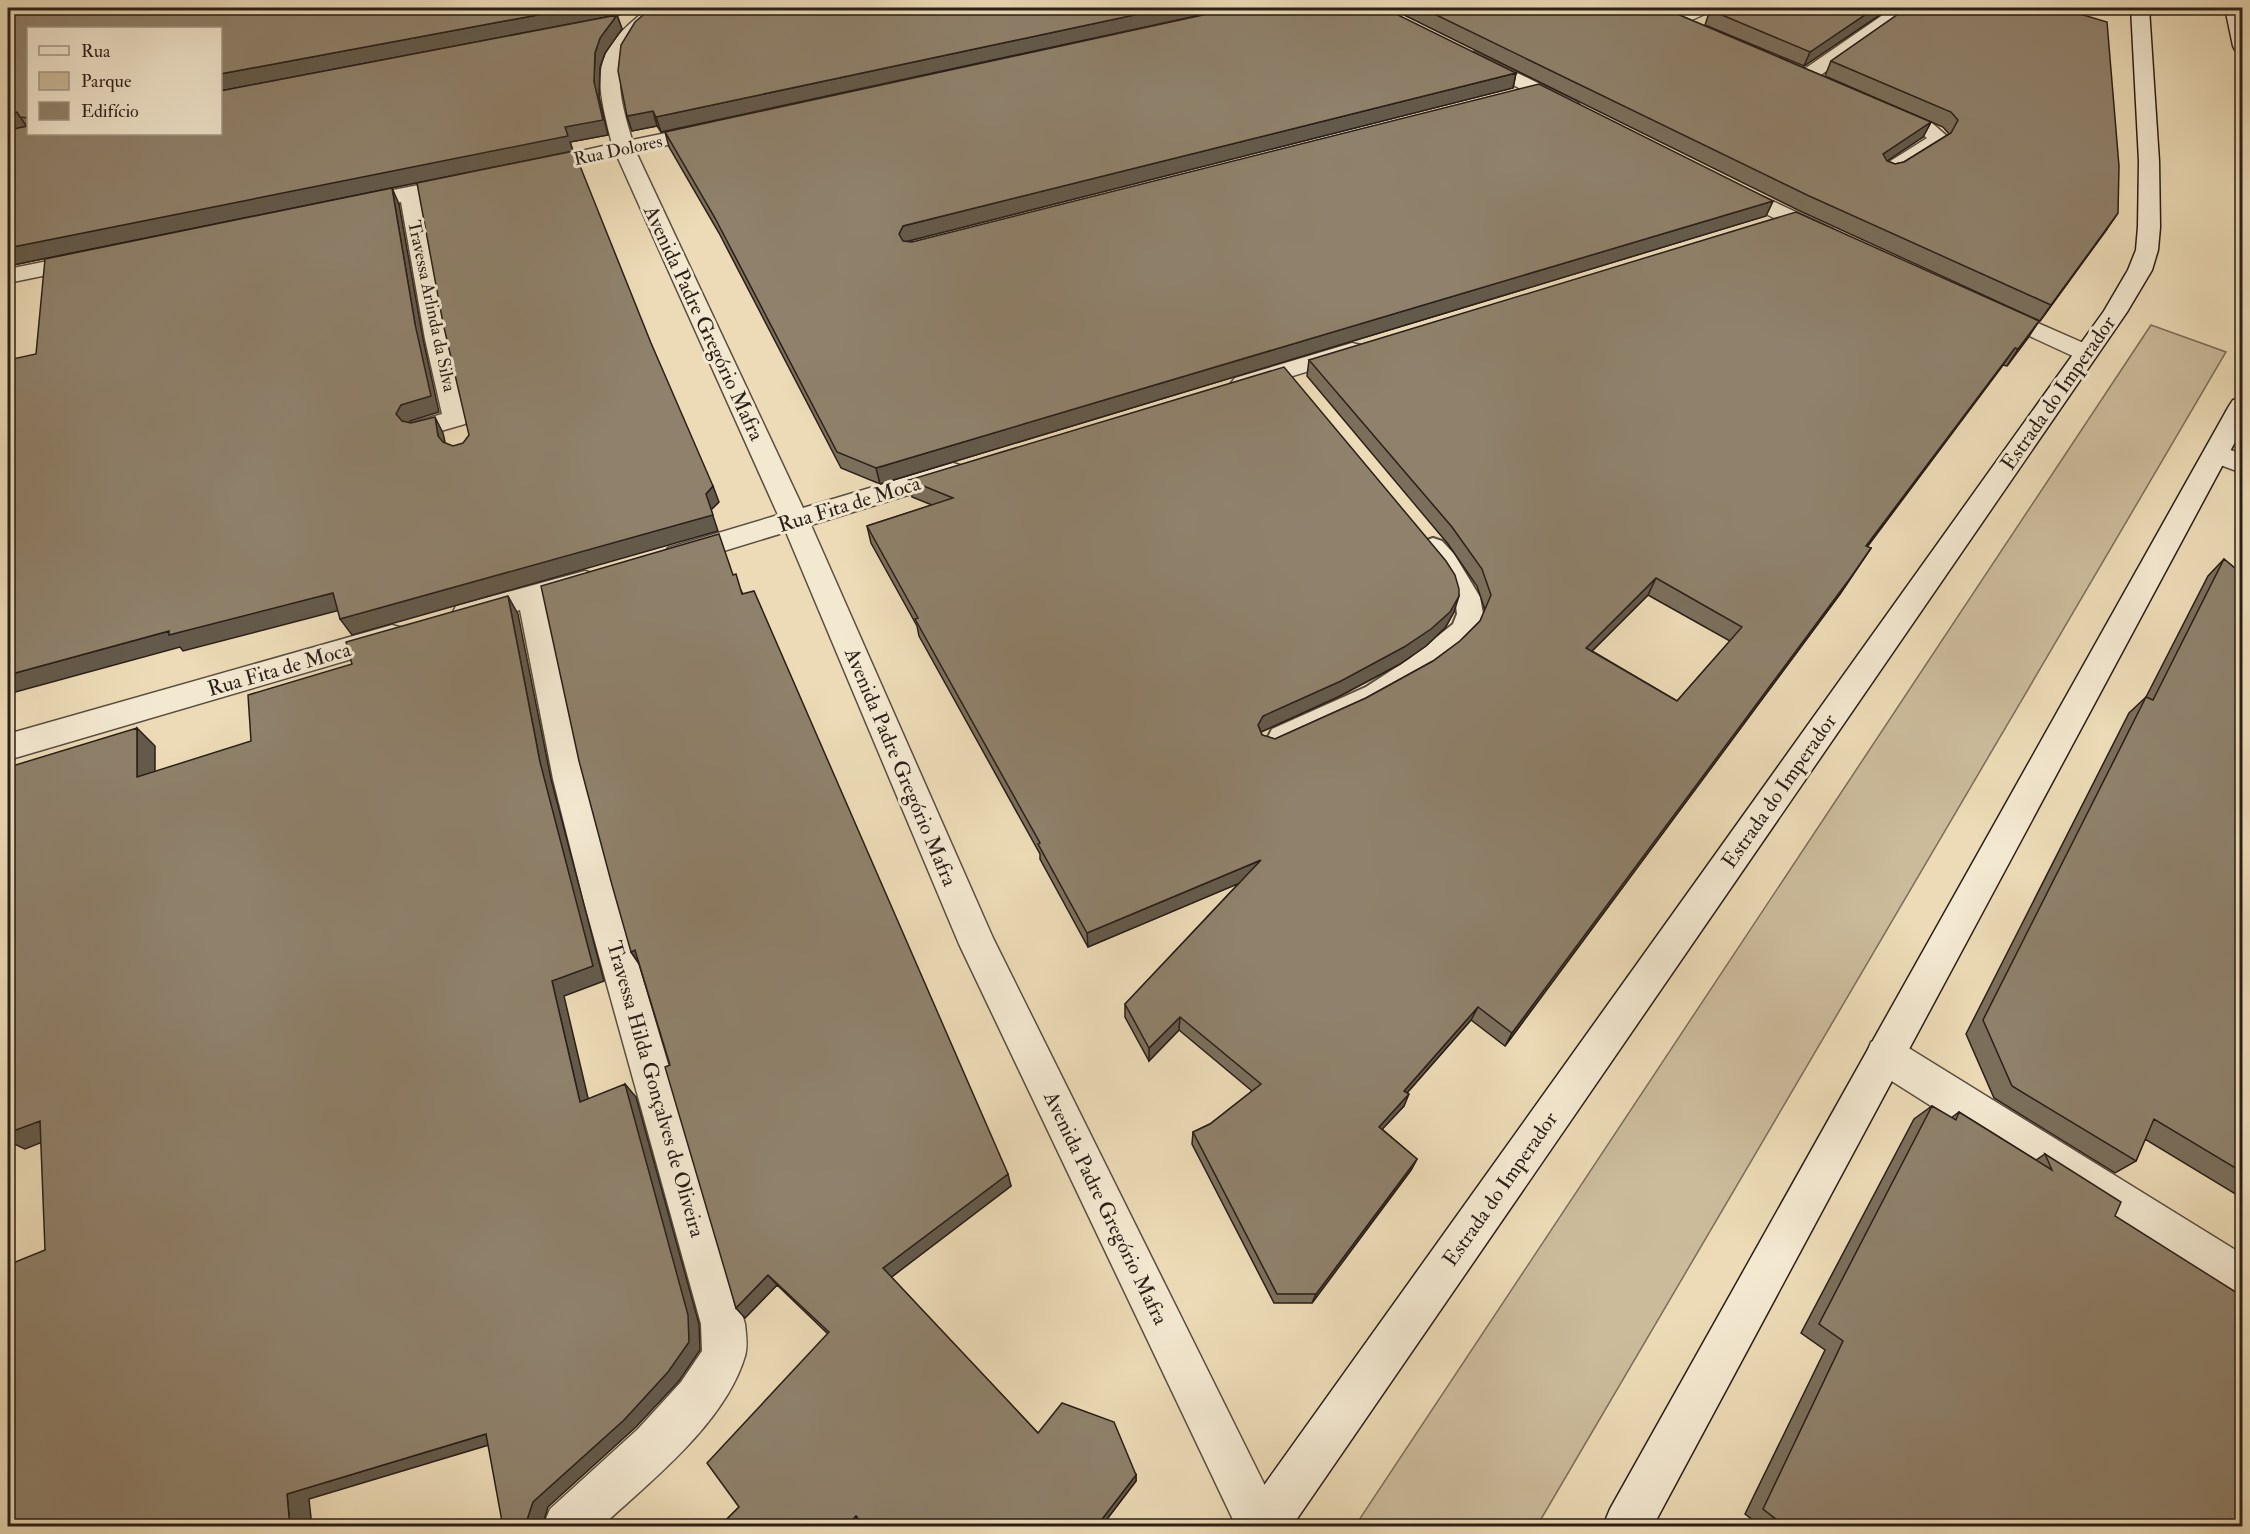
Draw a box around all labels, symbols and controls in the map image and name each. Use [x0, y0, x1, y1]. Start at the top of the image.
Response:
legend [27, 27, 222, 135]
text: Rua [81, 40, 111, 63]
text: Parque [81, 70, 132, 93]
text: Edifício [81, 100, 139, 123]
street label: Rua Dolores [572, 130, 665, 171]
street label: Avenida Padre Gregório Mafra [637, 200, 770, 445]
street label: Travessa Arlinda da Silva [402, 218, 461, 395]
street label: Estrada do Imperador [1995, 311, 2122, 476]
street label: Rua Fita de Moca [775, 470, 924, 539]
street label: Rua Fita de Moca [204, 636, 354, 703]
street label: Avenida Padre Gregório Mafra [838, 643, 963, 891]
street label: Estrada do Imperador [1716, 709, 1843, 874]
street label: Travessa Hilda Gonçalves de Oliveira [600, 938, 711, 1241]
street label: Avenida Padre Gregório Mafra [1037, 1086, 1174, 1330]
street label: Estrada do Imperador [1437, 1107, 1564, 1272]

